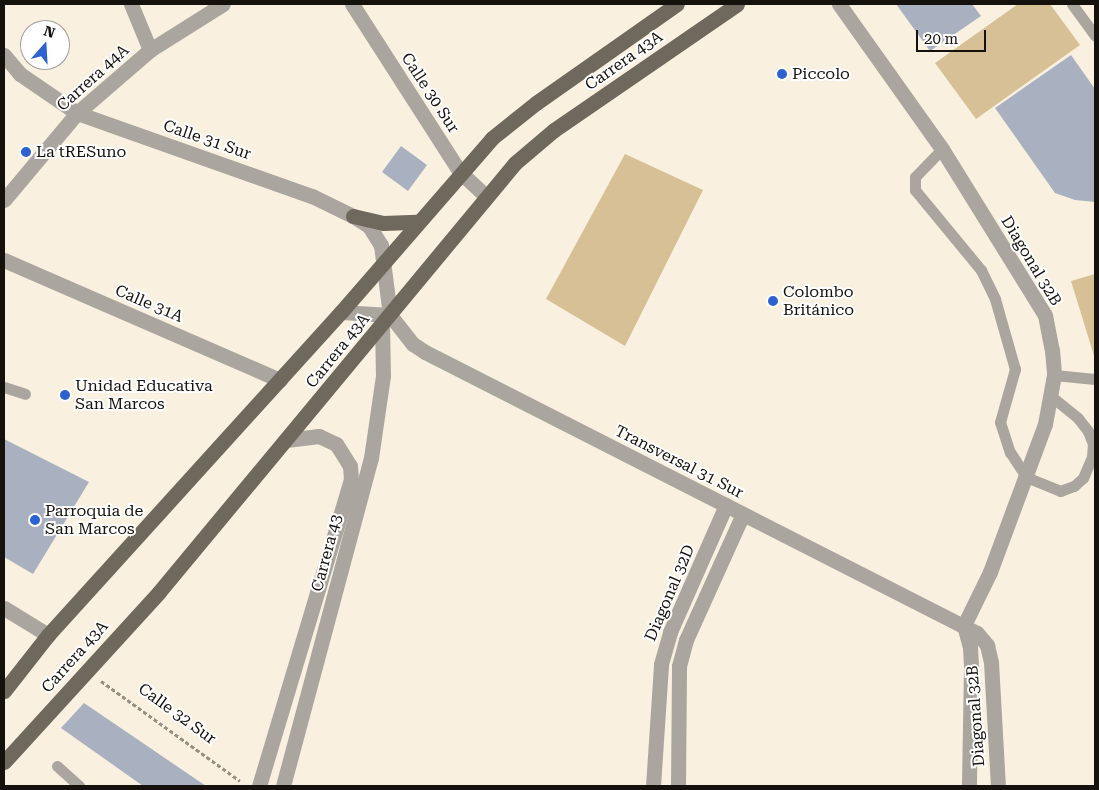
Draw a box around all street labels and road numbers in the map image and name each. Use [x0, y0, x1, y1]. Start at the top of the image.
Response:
street label: Carrera 43A [582, 27, 666, 95]
street label: Carrera 44A [53, 41, 133, 115]
street label: Calle 30 Sur [397, 49, 463, 137]
street label: Calle 31 Sur [161, 116, 253, 164]
street label: Diagonal 32B [997, 213, 1065, 309]
street label: Calle 31A [112, 281, 186, 327]
street label: Carrera 43A [302, 310, 374, 392]
street label: Transversal 31 Sur [612, 421, 746, 503]
street label: Carrera 43 [308, 512, 346, 594]
street label: Diagonal 32D [641, 542, 699, 644]
street label: Carrera 43A [38, 617, 112, 697]
street label: Diagonal 32B [963, 665, 989, 767]
street label: Calle 32 Sur [134, 679, 220, 749]

